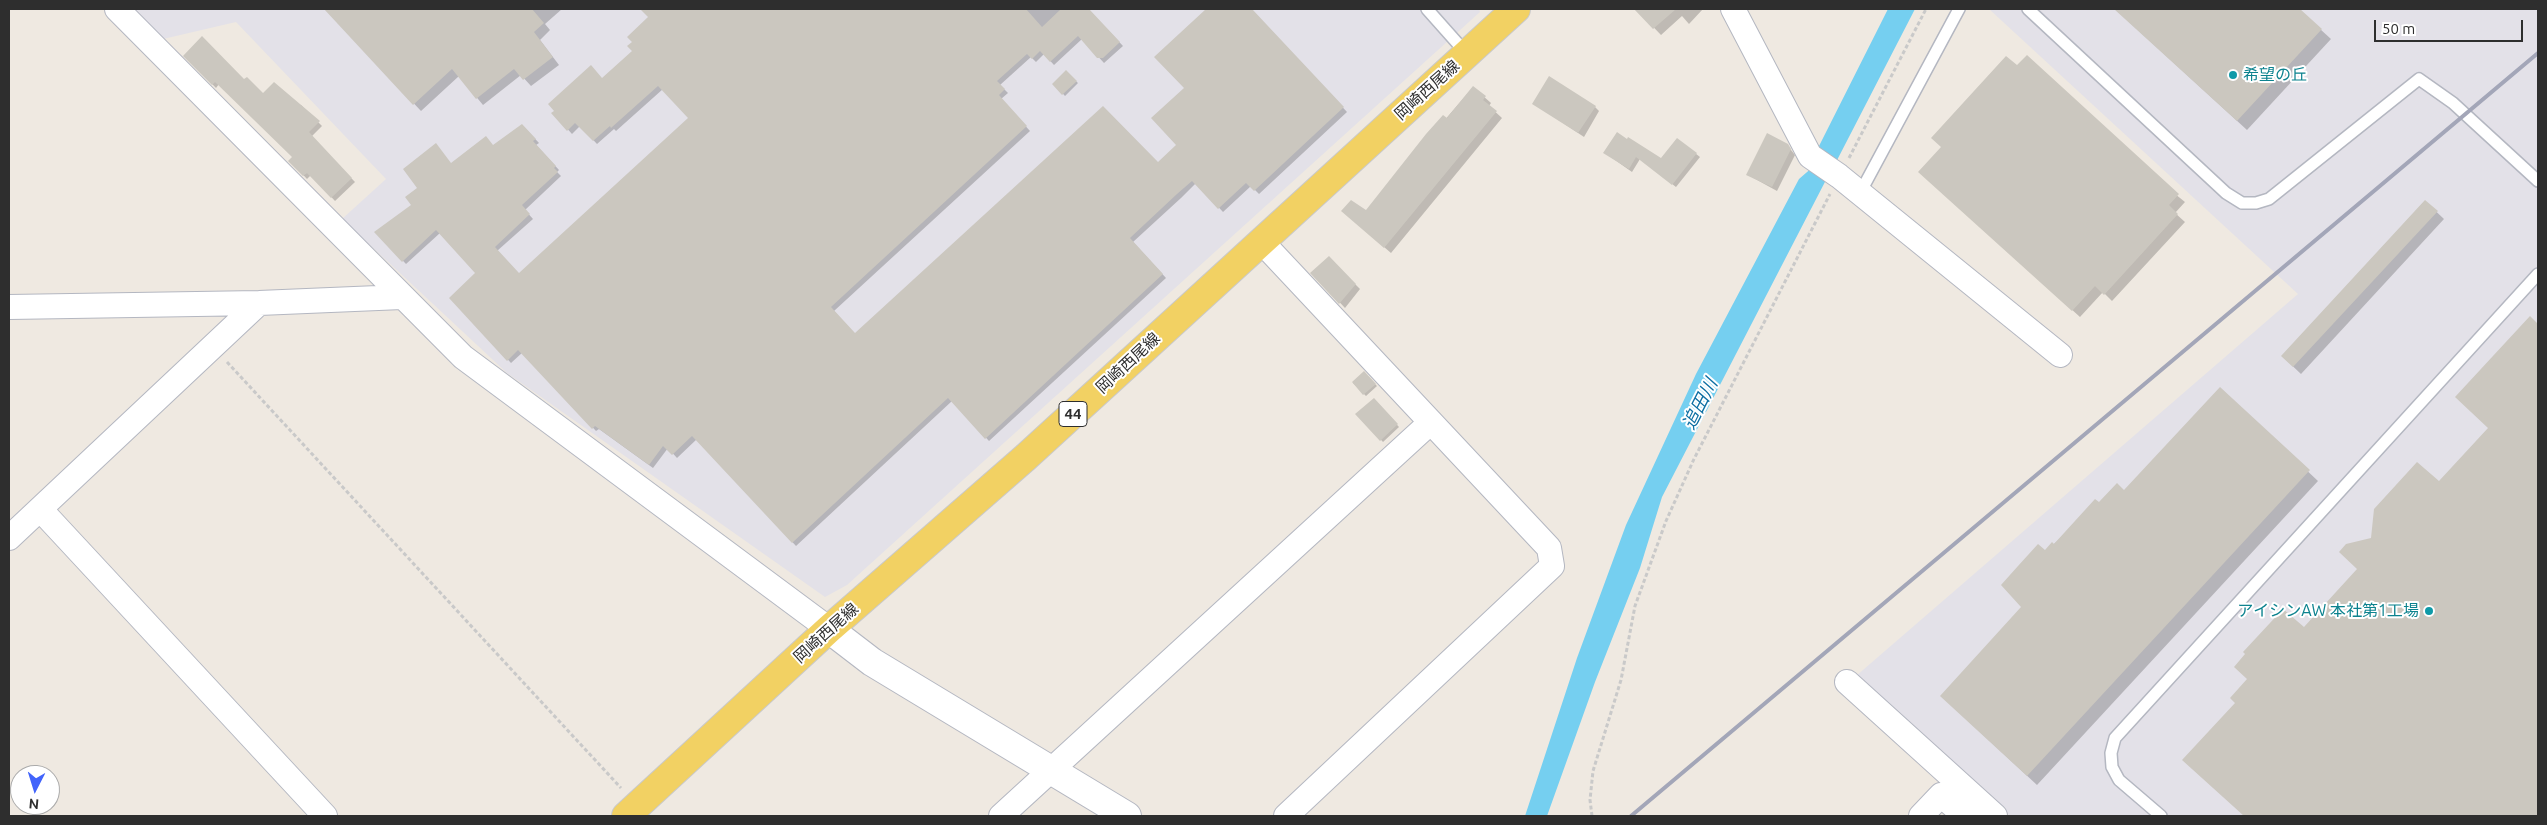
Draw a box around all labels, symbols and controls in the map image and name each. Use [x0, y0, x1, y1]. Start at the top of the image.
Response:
scale bar [2377, 10, 2526, 42]
text: 50 m [2382, 20, 2415, 37]
street label: 岡崎西尾線 [1391, 56, 1463, 124]
place label: 希望の丘 [2243, 65, 2307, 85]
marker: 希望の丘 [2227, 69, 2239, 81]
street label: 岡崎西尾線 [1092, 329, 1164, 397]
water label: 追田川 [1678, 375, 1722, 433]
road number: 44 [1059, 402, 1087, 426]
street label: 岡崎西尾線 [790, 599, 862, 667]
place label: アイシンAW 本社第1工場 [2237, 601, 2419, 621]
marker: アイシンAW 本社第1工場 [2423, 605, 2435, 617]
north arrow [10, 765, 60, 815]
text: N [28, 796, 40, 812]

